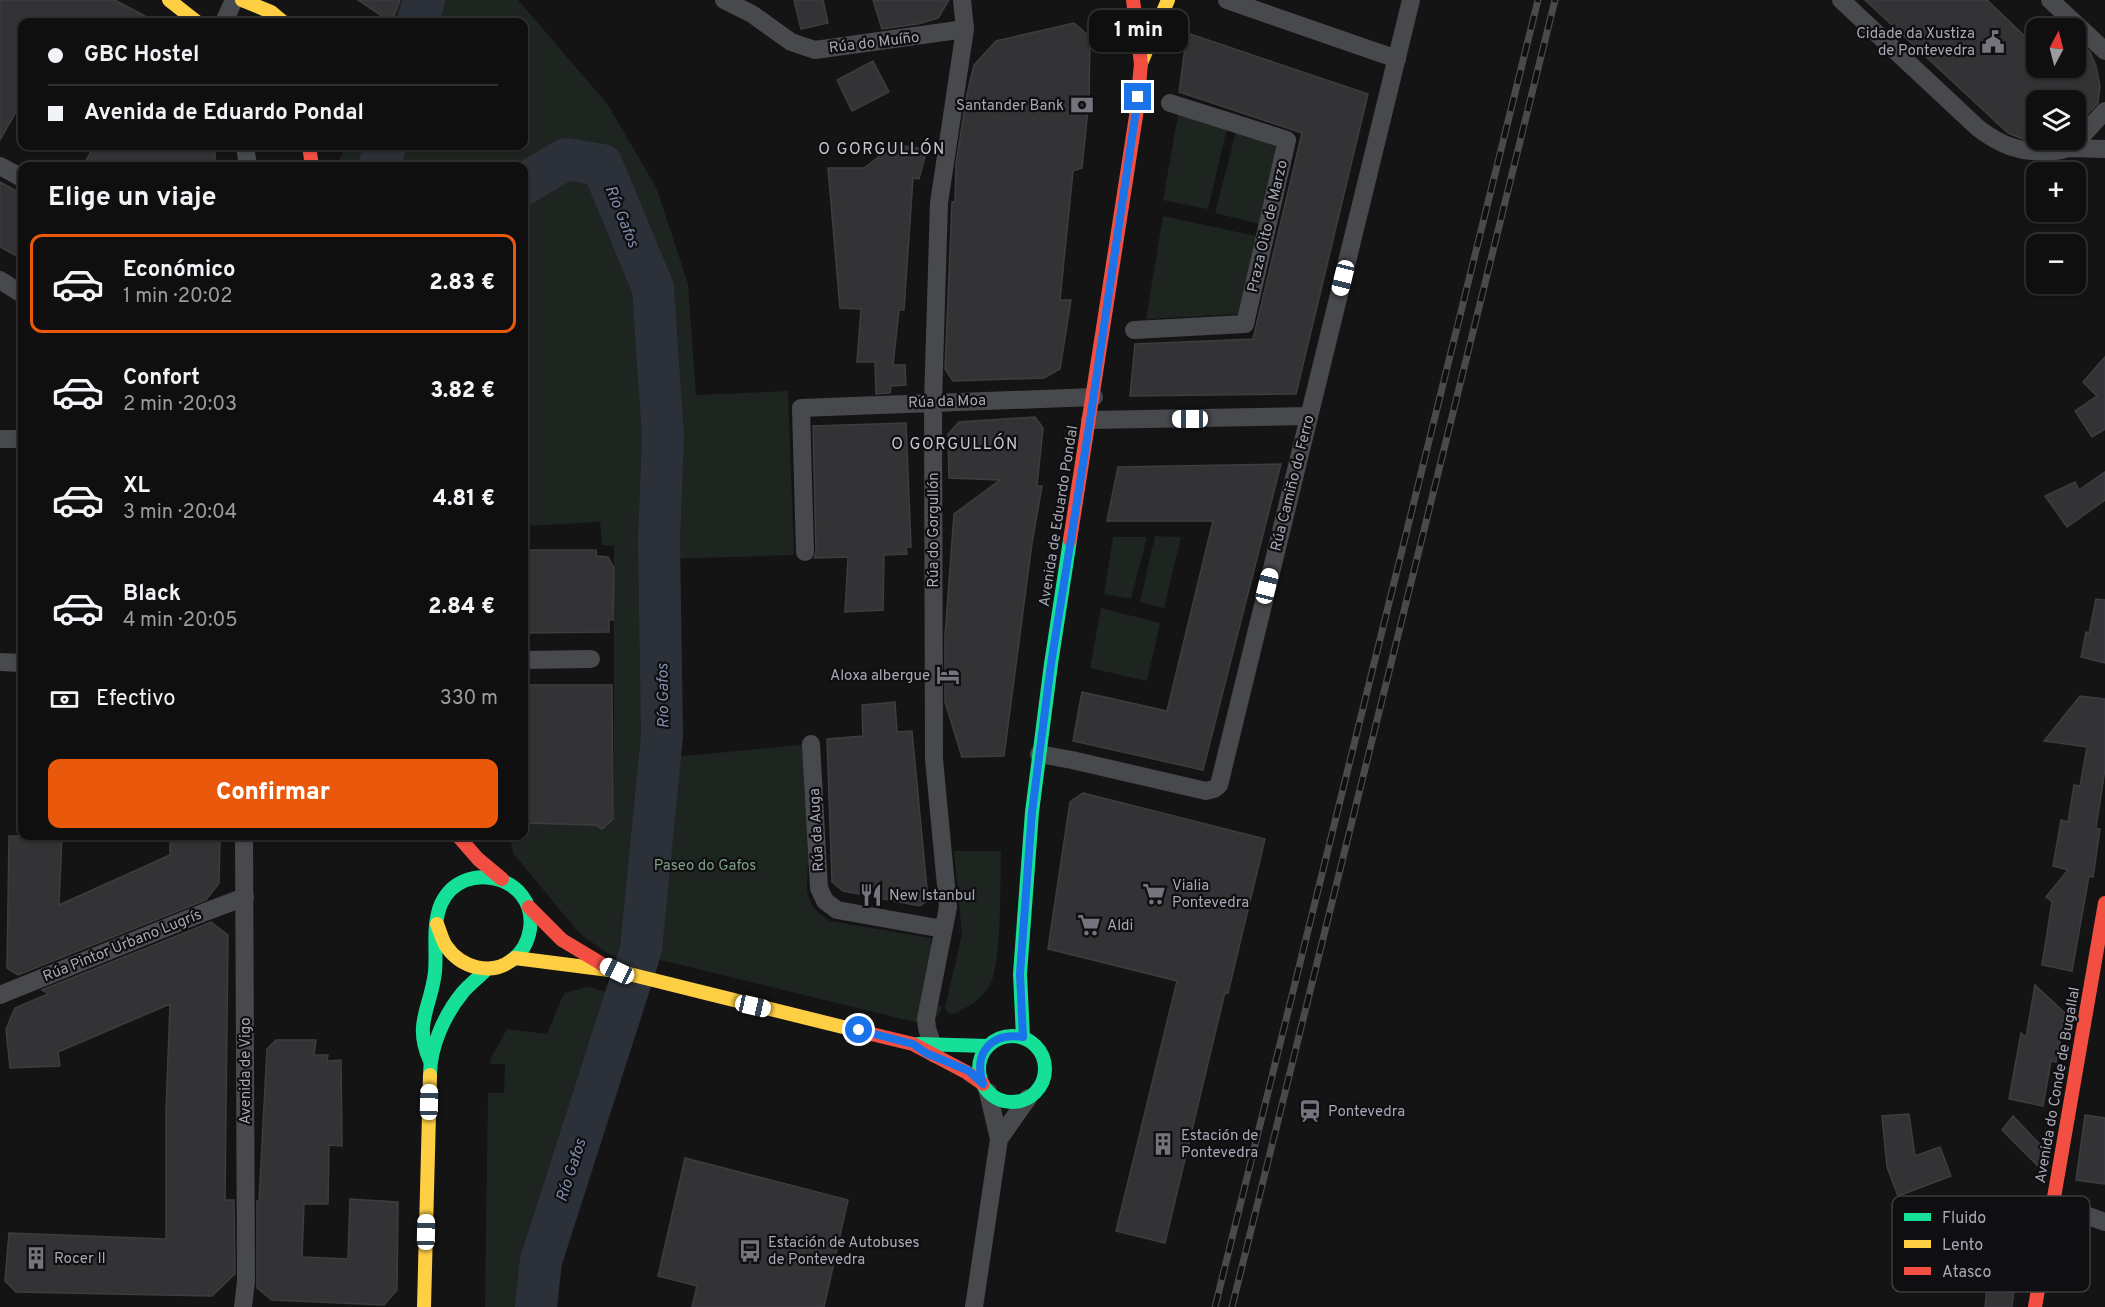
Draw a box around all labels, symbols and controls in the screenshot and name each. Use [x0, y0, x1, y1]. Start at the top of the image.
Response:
callout: 1 min [1088, 10, 1188, 52]
text: 1 min [1114, 18, 1163, 44]
north arrow [2026, 18, 2086, 78]
map controls [2026, 18, 2086, 294]
place label: Cidade da Xustiza de Pontevedra [1856, 25, 1975, 61]
street label: Rúa do Muíño [828, 29, 921, 58]
public building icon: Cidade da Xustiza de Pontevedra [1980, 29, 2006, 55]
text: GBC Hostel [84, 42, 199, 69]
route end [1124, 83, 1151, 110]
button: layers [2026, 90, 2086, 150]
bank icon: Santander Bank [1069, 92, 1095, 118]
place label: Santander Bank [956, 97, 1064, 116]
text: Avenida de Eduardo Pondal [84, 100, 364, 127]
district label: O GORGULLÓN [818, 138, 946, 160]
street label: Praza Oito de Marzo [1244, 158, 1293, 294]
button: + [2026, 162, 2086, 222]
text: Elige un viaje [48, 181, 217, 215]
water label: Río Gafos [600, 183, 643, 251]
button: − [2026, 234, 2086, 294]
icon: car [51, 257, 105, 311]
text: Económico [123, 257, 236, 284]
car [1330, 258, 1356, 298]
text: 2.83 € [429, 270, 495, 297]
text: 1 min · 20:02 [123, 284, 233, 310]
icon: car [51, 365, 105, 419]
text: Confort [123, 365, 200, 392]
text: 3.82 € [430, 378, 495, 405]
text: 2 min · 20:03 [123, 392, 237, 418]
street label: Rúa da Moa [908, 392, 986, 413]
car [1172, 410, 1208, 428]
street label: Rúa Camiño do Ferro [1267, 413, 1320, 553]
street label: Avenida de Eduardo Pondal [1036, 424, 1083, 608]
district label: O GORGULLÓN [891, 433, 1019, 455]
street label: Rúa do Gorgullón [925, 472, 944, 588]
icon: car [51, 473, 105, 527]
text: XL [123, 473, 150, 500]
text: 4.81 € [433, 486, 495, 513]
text: 3 min · 20:04 [123, 500, 237, 526]
car [1254, 566, 1280, 606]
icon: car [51, 581, 105, 635]
text: Black [123, 581, 181, 608]
text: 2.84 € [428, 594, 495, 621]
text: 4 min · 20:05 [123, 608, 238, 634]
water label: Río Gafos [653, 662, 675, 729]
hotel icon: Aloxa albergue [935, 662, 961, 688]
place label: Aloxa albergue [830, 667, 930, 686]
icon: cash [48, 683, 81, 716]
text: Efectivo [96, 686, 176, 713]
text: 330 m [440, 686, 498, 712]
button: Confirmar [48, 759, 498, 828]
street label: Rúa da Auga [806, 788, 829, 872]
park label: Paseo do Gafos [654, 857, 756, 876]
place label: Vialia Pontevedra [1172, 877, 1249, 913]
supermarket icon: Vialia Pontevedra [1141, 881, 1167, 907]
restaurant icon: New Istanbul [858, 882, 884, 908]
place label: New Istanbul [889, 887, 976, 906]
street label: Rúa Pintor Urbano Lugrís [40, 906, 205, 987]
supermarket icon: Aldi [1076, 912, 1102, 938]
place label: Aldi [1107, 917, 1133, 936]
car [597, 955, 637, 987]
street label: Avenida do Conde de Bugallal [2032, 986, 2085, 1185]
car [733, 993, 773, 1019]
route start [845, 1016, 872, 1043]
street label: Avenida de Vigo [237, 1017, 256, 1125]
car [420, 1084, 438, 1120]
station icon: Pontevedra [1297, 1098, 1323, 1124]
place label: Pontevedra [1328, 1103, 1405, 1122]
place label: Estación de Pontevedra [1181, 1127, 1258, 1163]
building icon: Estación de Pontevedra [1150, 1131, 1176, 1157]
water label: Río Gafos [552, 1136, 592, 1205]
legend [1892, 1196, 2090, 1292]
text: Fluido [1942, 1209, 1986, 1229]
car [417, 1214, 435, 1250]
place label: Estación de Autobuses de Pontevedra [768, 1234, 919, 1270]
text: Lento [1942, 1236, 1983, 1256]
bus stop icon: Estación de Autobuses de Pontevedra [737, 1238, 763, 1264]
building icon: Rocer II [23, 1245, 49, 1271]
place label: Rocer II [54, 1250, 106, 1269]
text: Atasco [1942, 1263, 1991, 1283]

